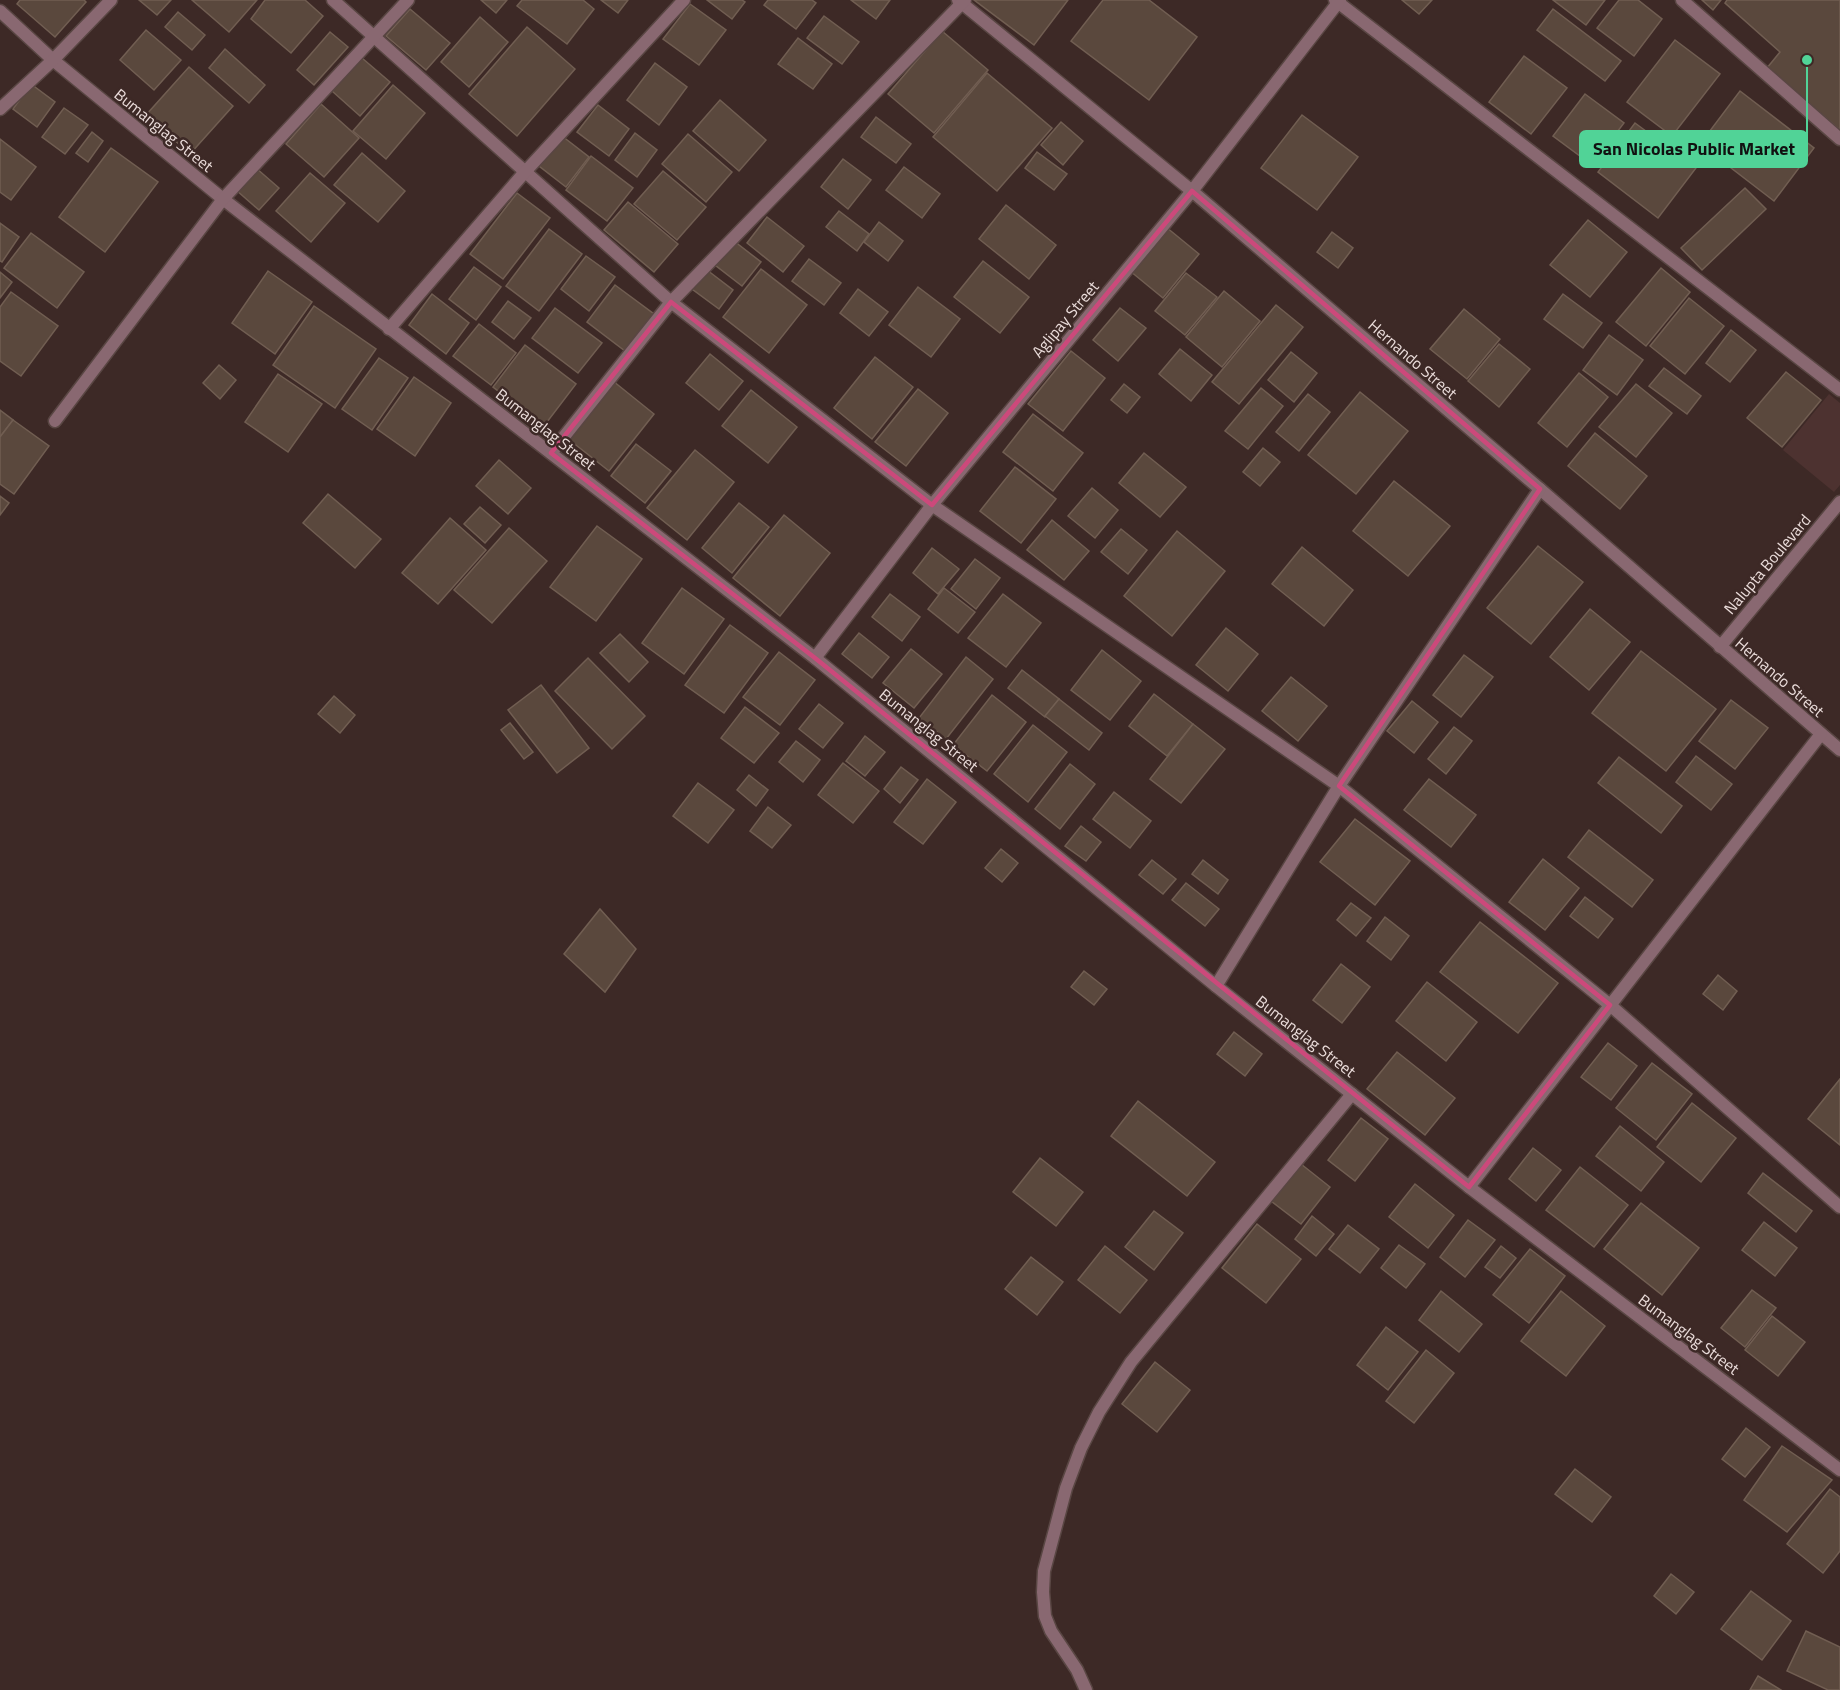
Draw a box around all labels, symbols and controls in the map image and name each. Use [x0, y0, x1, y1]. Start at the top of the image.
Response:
street label: Bumanglag Street [109, 83, 219, 178]
callout: San Nicolas Public Market [1580, 131, 1807, 167]
text: San Nicolas Public Market [1593, 135, 1795, 162]
street label: Aglipay Street [1026, 275, 1105, 363]
street label: Hernando Street [1363, 313, 1463, 405]
street label: Bumanglag Street [491, 382, 601, 476]
street label: Nalupta Boulevard [1718, 509, 1816, 619]
street label: Hernando Street [1730, 631, 1830, 723]
street label: Bumanglag Street [874, 683, 984, 778]
street label: Bumanglag Street [1251, 989, 1361, 1083]
street label: Bumanglag Street [1633, 1288, 1745, 1380]

